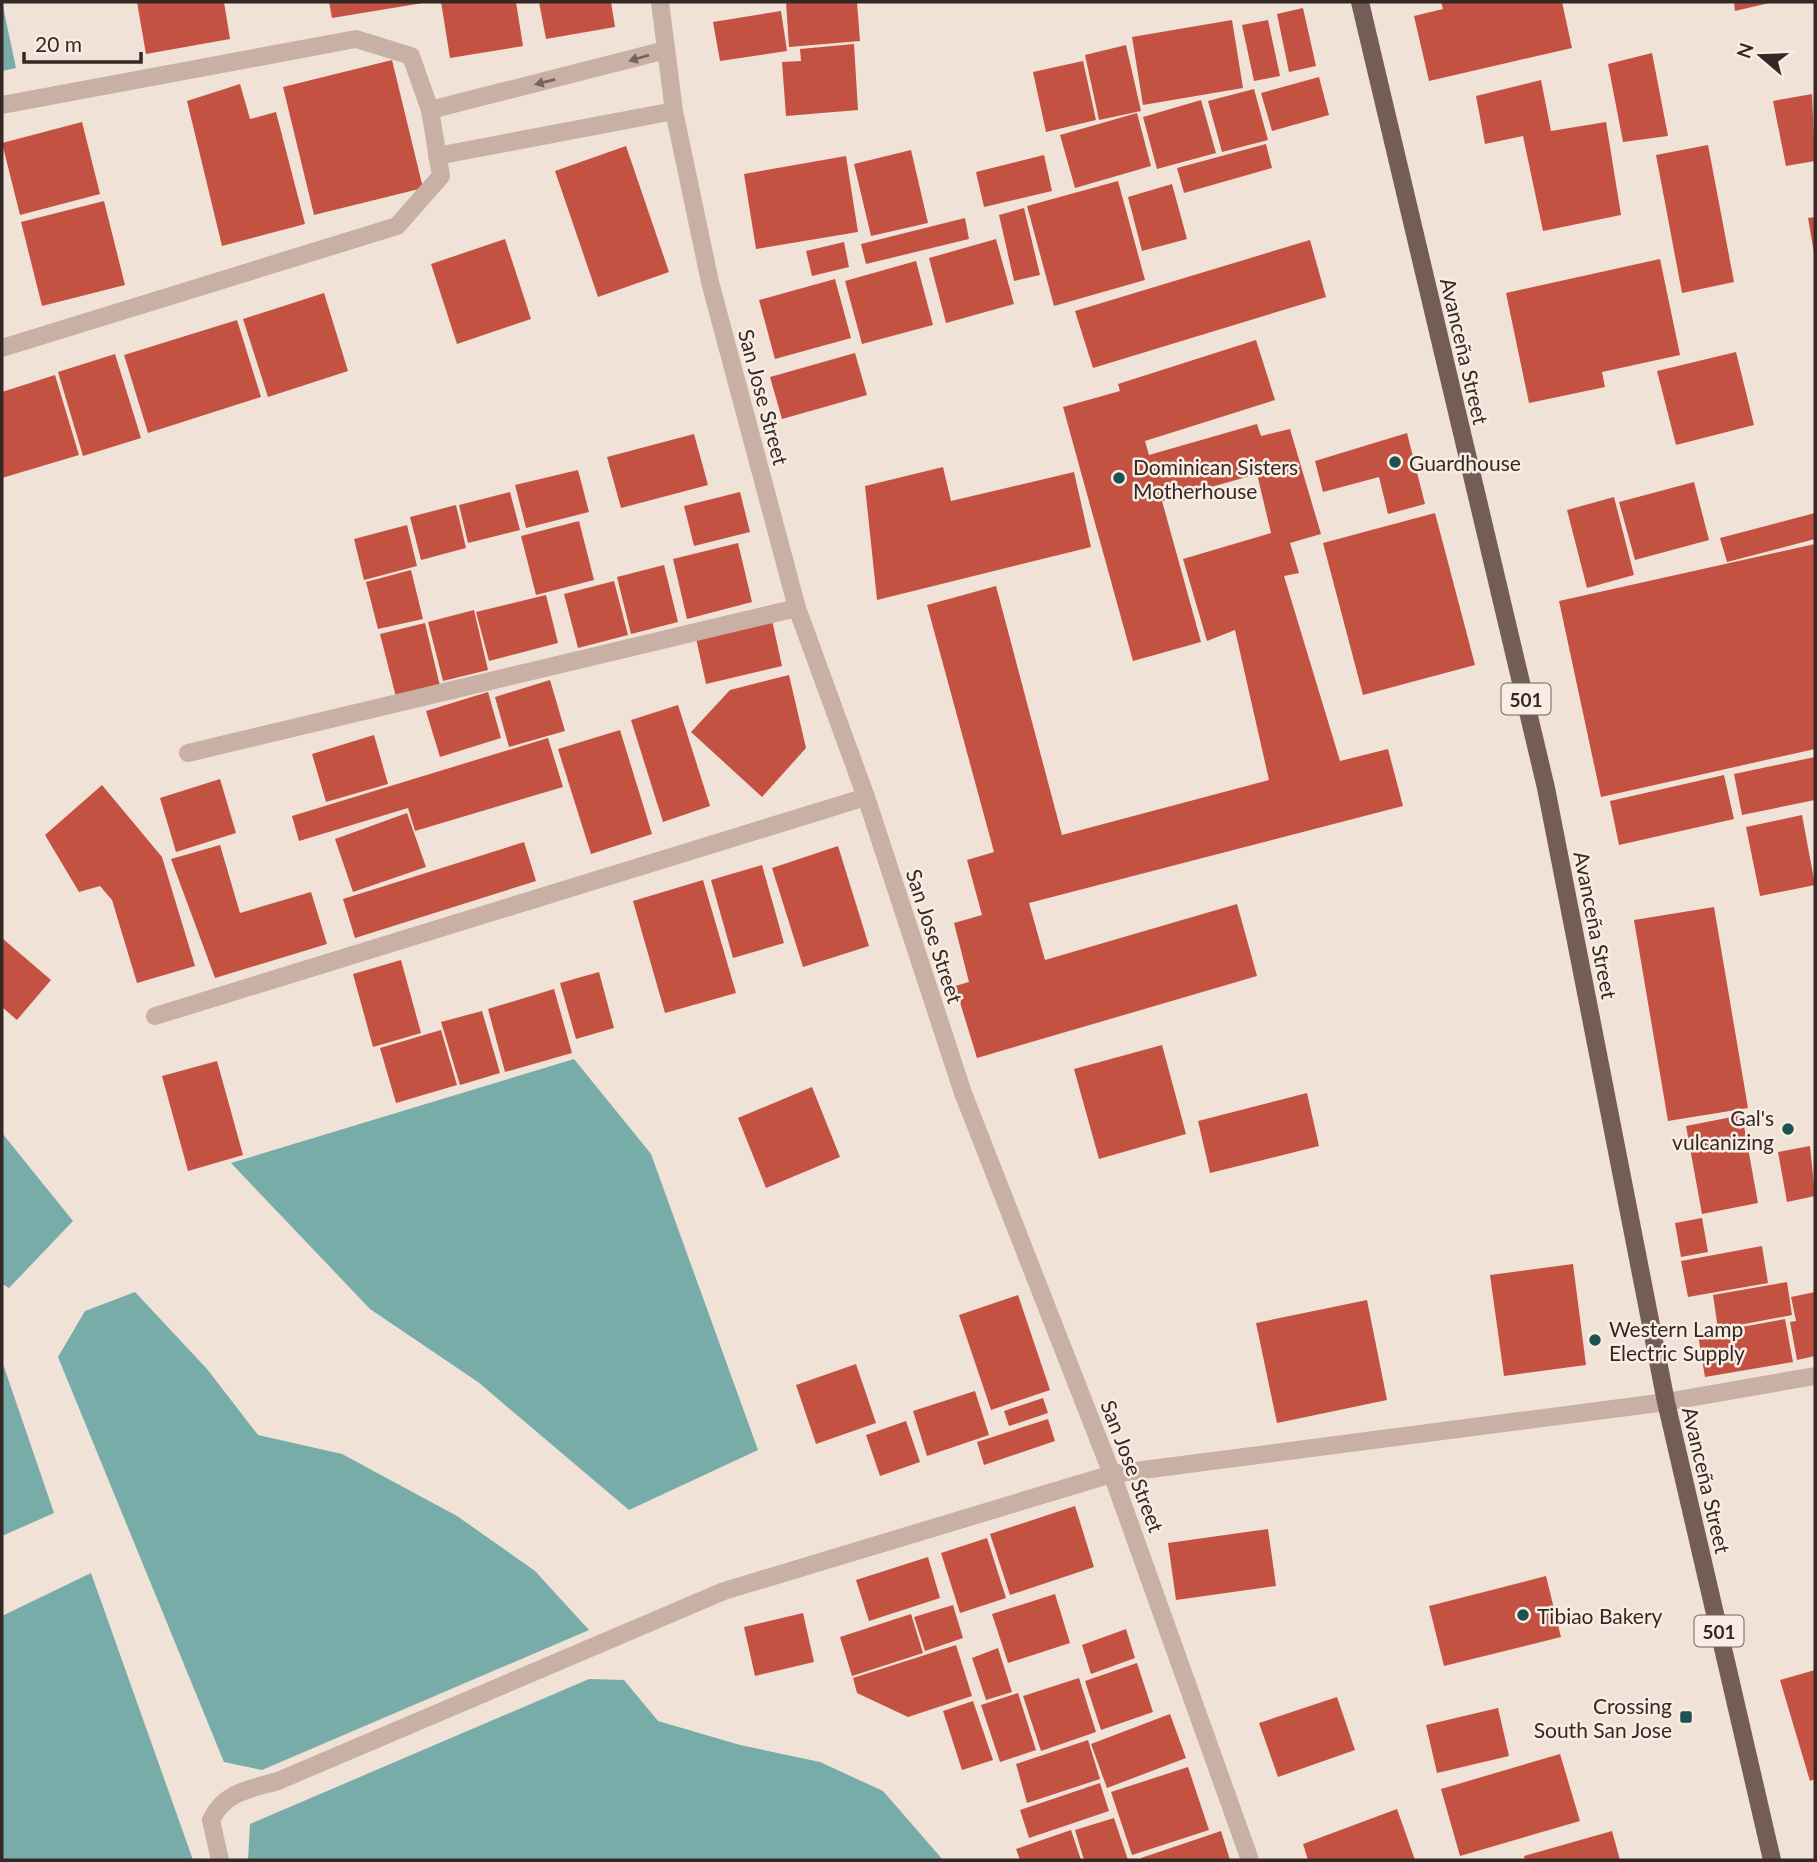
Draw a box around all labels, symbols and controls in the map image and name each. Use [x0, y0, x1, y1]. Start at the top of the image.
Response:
scale bar [24, 21, 142, 65]
north arrow [1726, 21, 1796, 91]
text: 20 m [35, 31, 82, 56]
text: N [1731, 40, 1758, 61]
one-way arrow [628, 53, 650, 64]
one-way arrow [534, 77, 556, 88]
street label: Avanceña Street [1436, 275, 1494, 427]
street label: San Jose Street [734, 326, 794, 468]
place label: Guardhouse [1409, 450, 1521, 475]
place label: Dominican Sisters Motherhouse [1133, 454, 1298, 503]
marker: Guardhouse [1387, 454, 1403, 470]
marker: Dominican Sisters Motherhouse [1111, 470, 1127, 486]
road number: 501 [1502, 684, 1550, 714]
street label: Avanceña Street [1569, 849, 1623, 1001]
street label: San Jose Street [902, 866, 969, 1007]
place label: Gal's vulcanizing [1672, 1105, 1774, 1154]
marker: Gal's vulcanizing [1780, 1121, 1796, 1137]
place label: Western Lamp Electric Supply [1609, 1316, 1745, 1365]
marker: Western Lamp Electric Supply [1587, 1332, 1603, 1348]
street label: San Jose Street [1096, 1396, 1170, 1536]
street label: Avanceña Street [1678, 1404, 1736, 1556]
place label: Tibiao Bakery [1537, 1603, 1663, 1628]
marker: Tibiao Bakery [1515, 1607, 1531, 1623]
road number: 501 [1694, 1616, 1744, 1646]
place label: Crossing South San Jose [1534, 1693, 1672, 1742]
marker: Crossing South San Jose [1678, 1709, 1694, 1725]

